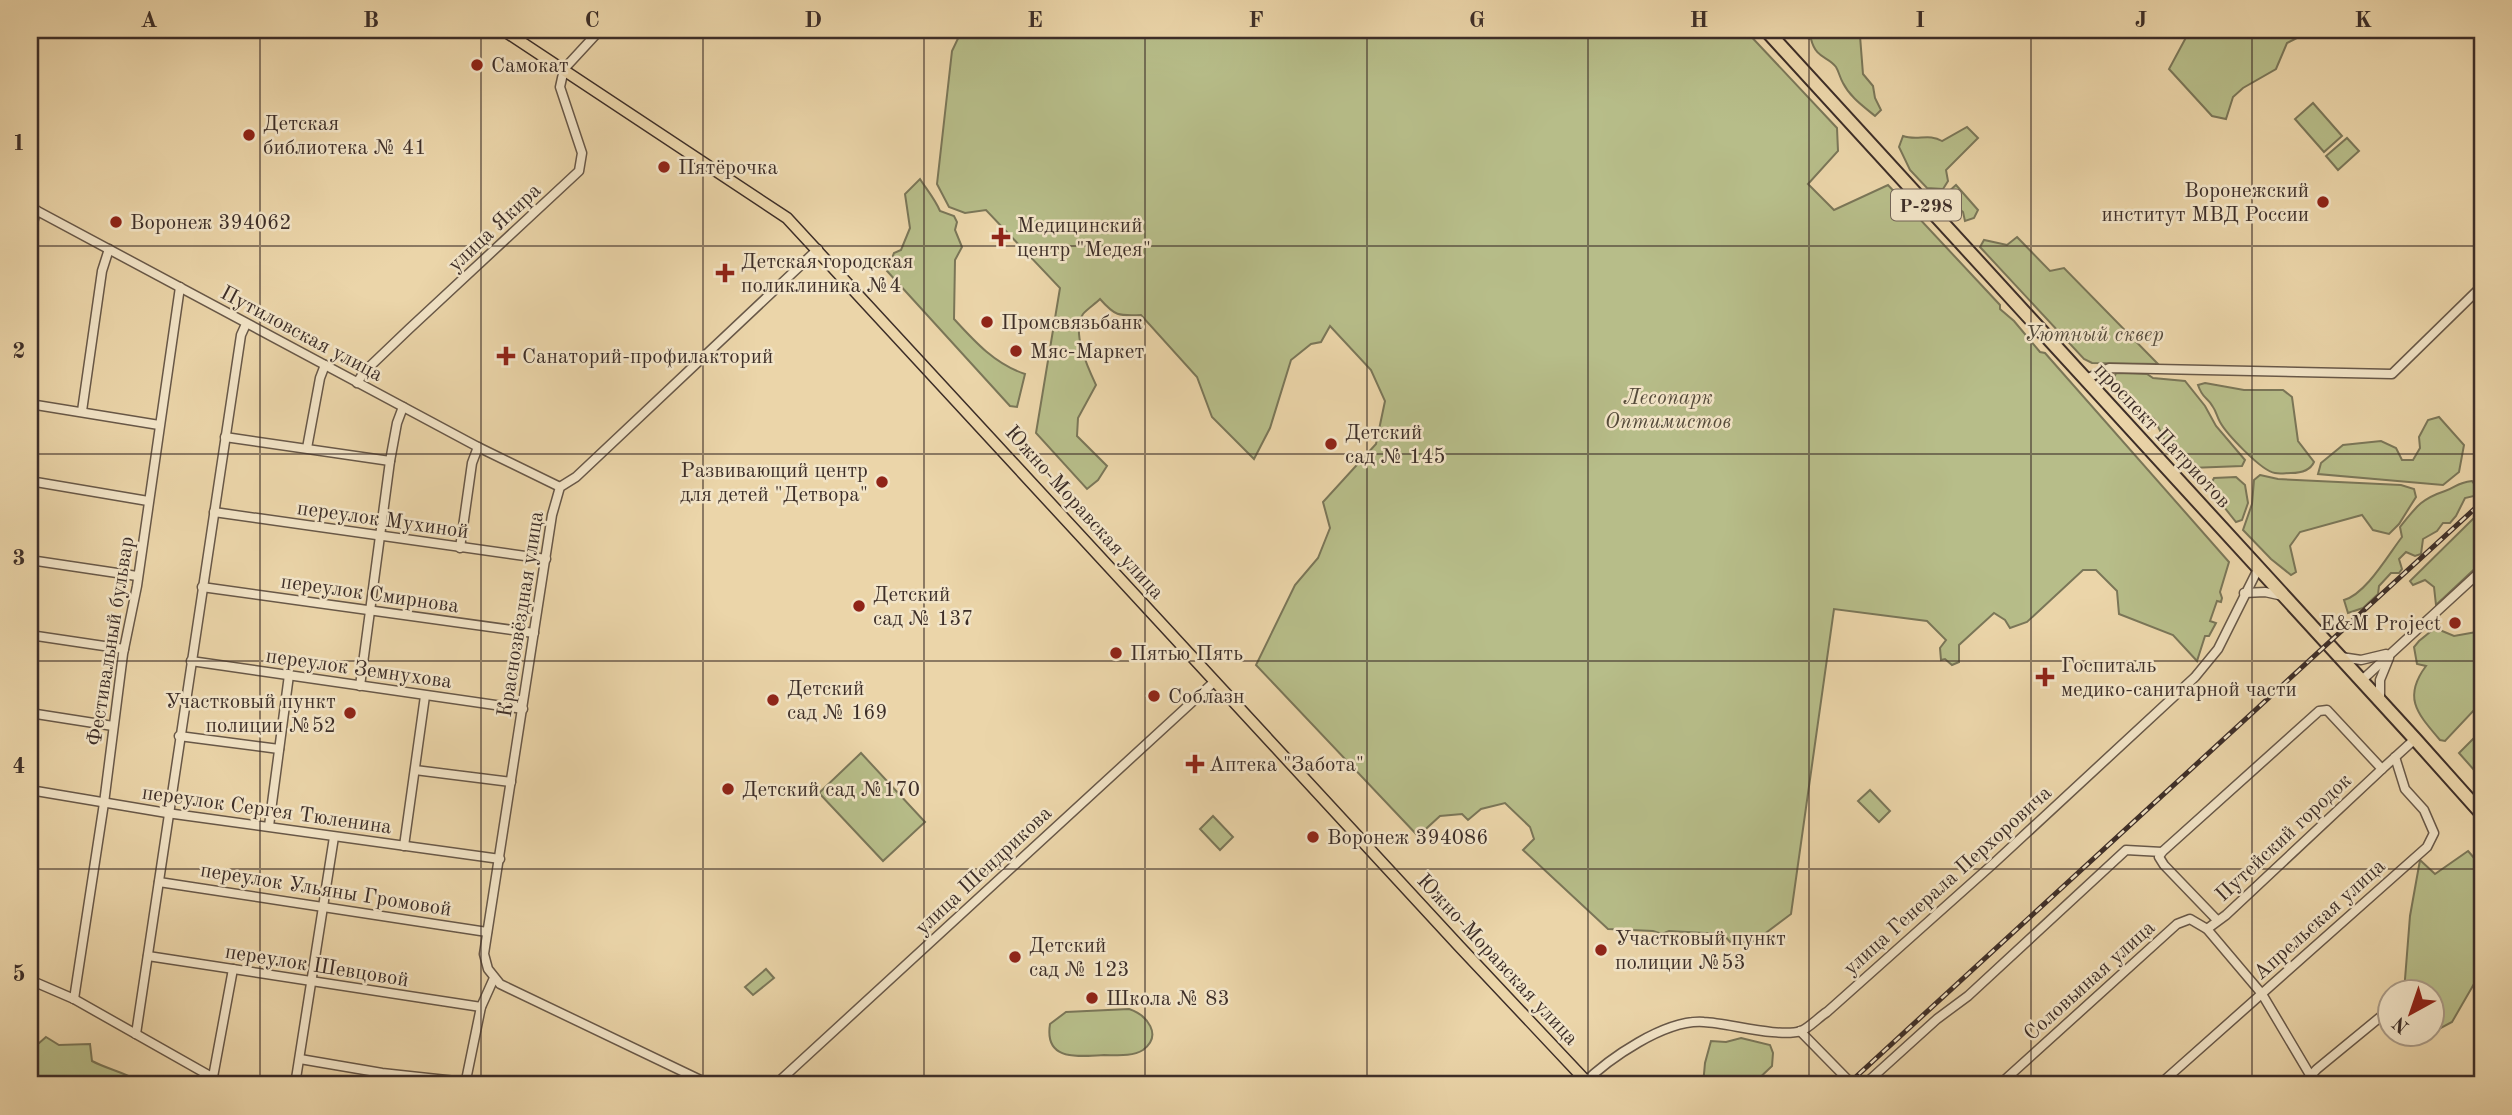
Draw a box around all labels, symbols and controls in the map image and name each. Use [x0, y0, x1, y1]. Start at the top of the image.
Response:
text: A [140, 9, 158, 32]
text: B [363, 9, 379, 32]
text: C [584, 9, 600, 32]
text: D [804, 9, 822, 32]
text: E [1027, 9, 1043, 32]
text: F [1248, 9, 1264, 32]
text: G [1469, 9, 1485, 32]
text: H [1690, 9, 1708, 32]
text: I [1915, 9, 1925, 32]
text: J [2135, 9, 2147, 32]
text: K [2354, 9, 2372, 32]
place label: Самокат [491, 56, 569, 77]
marker: Самокат [469, 57, 485, 73]
place label: Детская библиотека № 41 [263, 114, 426, 159]
marker: Детская библиотека № 41 [241, 127, 257, 143]
text: 1 [12, 132, 26, 155]
place label: Пятёрочка [678, 158, 778, 179]
marker: Пятёрочка [656, 159, 672, 175]
street label: улица Якира [445, 180, 545, 276]
place label: Воронежский институт МВД России [2102, 181, 2309, 226]
road number: Р-298 [1891, 190, 1961, 220]
marker: Воронежский институт МВД России [2315, 194, 2331, 210]
place label: Воронеж 394062 [130, 213, 291, 234]
marker: Воронеж 394062 [108, 214, 124, 230]
place label: Медицинский центр "Медея" [1017, 216, 1151, 261]
marker: Медицинский центр "Медея" [991, 227, 1011, 247]
place label: Детская городская поликлиника №4 [741, 252, 914, 297]
marker: Детская городская поликлиника №4 [715, 263, 735, 283]
street label: Путиловская улица [217, 283, 386, 386]
place label: Промсвязьбанк [1001, 313, 1143, 334]
marker: Промсвязьбанк [979, 314, 995, 330]
park label: Уютный сквер [2024, 325, 2164, 346]
text: 2 [12, 340, 26, 363]
place label: Мяс-Маркет [1030, 342, 1144, 363]
marker: Мяс-Маркет [1008, 343, 1024, 359]
marker: Cанаторий-профилакторий [496, 346, 516, 366]
place label: Cанаторий-профилакторий [522, 347, 773, 368]
street label: проспект Патриотов [2090, 360, 2234, 512]
park label: Лесопарк Оптимистов [1605, 388, 1731, 433]
street label: Южно-Моравская улица [1001, 422, 1167, 604]
place label: Детский сад № 145 [1345, 423, 1446, 468]
marker: Детский сад № 145 [1323, 436, 1339, 452]
place label: Развивающий центр для детей "Детвора" [680, 461, 868, 506]
marker: Развивающий центр для детей "Детвора" [874, 474, 890, 490]
street label: переулок Мухиной [296, 498, 470, 543]
street label: Краснозвёздная улица [495, 510, 548, 719]
street label: Фестивальный бульвар [85, 535, 138, 748]
text: 3 [12, 547, 26, 570]
street label: переулок Смирнова [279, 572, 460, 617]
place label: Детский сад № 137 [873, 585, 974, 630]
marker: Детский сад № 137 [851, 598, 867, 614]
place label: E&M Project [2320, 614, 2441, 635]
marker: E&M Project [2447, 615, 2463, 631]
place label: Пятью Пять [1130, 644, 1243, 665]
marker: Пятью Пять [1108, 645, 1124, 661]
street label: переулок Земнухова [264, 646, 453, 693]
place label: Госпиталь медико-санитарной части [2061, 656, 2297, 701]
marker: Госпиталь медико-санитарной части [2035, 667, 2055, 687]
place label: Детский сад № 169 [787, 679, 888, 724]
place label: Соблазн [1168, 687, 1244, 708]
marker: Соблазн [1146, 688, 1162, 704]
place label: Участковый пункт полиции №52 [165, 692, 336, 737]
marker: Детский сад № 169 [765, 692, 781, 708]
marker: Участковый пункт полиции №52 [342, 705, 358, 721]
text: 4 [12, 755, 26, 778]
place label: Аптека "Забота" [1209, 755, 1364, 776]
marker: Аптека "Забота" [1187, 756, 1203, 772]
street label: Путейский городок [2212, 770, 2356, 906]
place label: Детский сад №170 [742, 780, 920, 801]
marker: Детский сад №170 [720, 781, 736, 797]
street label: улица Генерала Перхоровича [1840, 782, 2056, 980]
street label: переулок Сергея Тюленина [141, 783, 393, 838]
street label: улица Шендрикова [912, 803, 1056, 939]
place label: Воронеж 394086 [1327, 828, 1488, 849]
marker: Воронеж 394086 [1305, 829, 1321, 845]
street label: Апрельская улица [2250, 856, 2390, 984]
street label: переулок Ульяны Громовой [199, 860, 453, 921]
street label: Южно-Моравская улица [1412, 870, 1582, 1050]
street label: Соловьиная улица [2021, 917, 2159, 1045]
place label: Участковый пункт полиции №53 [1615, 929, 1786, 974]
place label: Детский сад № 123 [1029, 936, 1130, 981]
street label: переулок Шевцовой [223, 942, 410, 991]
marker: Участковый пункт полиции №53 [1593, 942, 1609, 958]
marker: Детский сад № 123 [1007, 949, 1023, 965]
text: 5 [12, 963, 26, 986]
north arrow [2376, 978, 2446, 1048]
place label: Школа № 83 [1106, 989, 1230, 1010]
marker: Школа № 83 [1084, 990, 1100, 1006]
text: N [2390, 1012, 2413, 1036]

